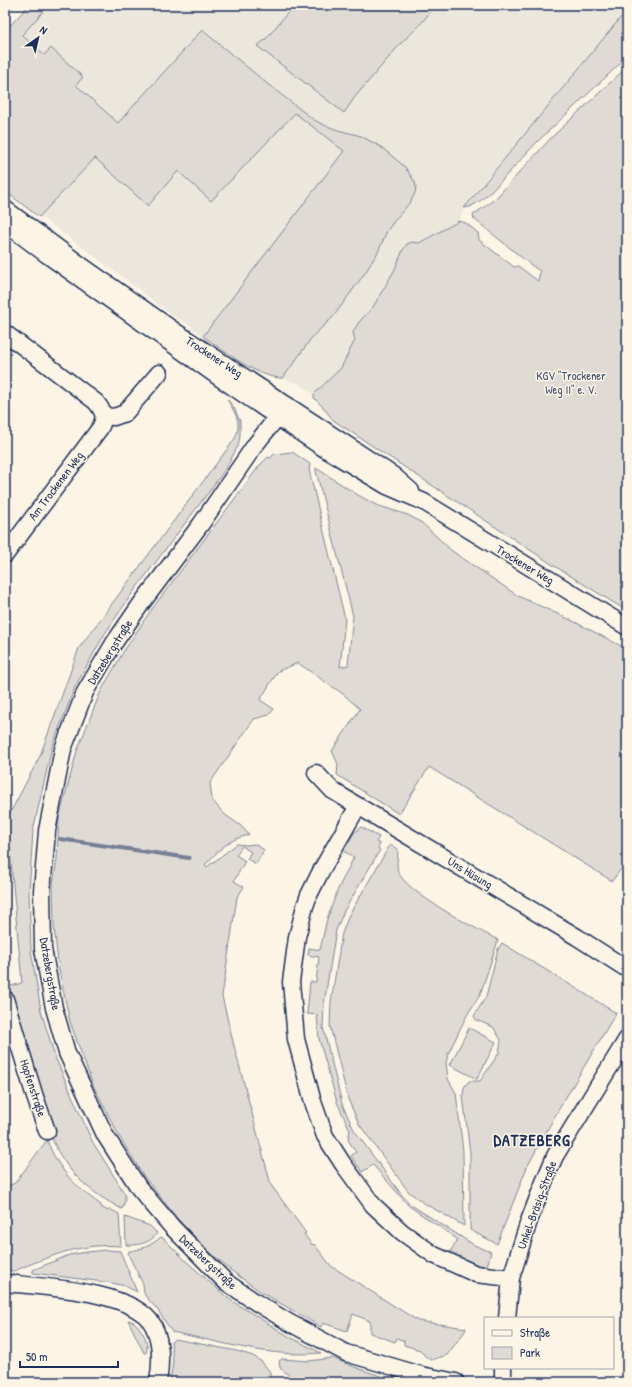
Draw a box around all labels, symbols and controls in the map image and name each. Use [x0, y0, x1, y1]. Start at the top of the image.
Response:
north arrow [18, 18, 58, 58]
text: N [37, 22, 50, 37]
street label: Trockener Weg [183, 332, 246, 381]
park label: KGV "Trockener Weg II" e. V. [536, 367, 606, 398]
street label: Am Trockenen Weg [24, 448, 87, 524]
street label: Trockener Weg [493, 541, 557, 588]
street label: Datzebergstraße [83, 616, 136, 687]
street label: Uns Hüsung [444, 852, 496, 893]
street label: Datzebergstraße [36, 936, 65, 1012]
street label: Hopfenstraße [16, 1057, 51, 1119]
district label: DATZEBERG [493, 1129, 571, 1151]
street label: Unkel-Bräsig-Straße [513, 1158, 560, 1251]
street label: Datzebergstraße [176, 1230, 241, 1293]
legend [484, 1317, 614, 1369]
text: Straße [520, 1324, 550, 1341]
scale bar [20, 1343, 118, 1369]
text: Park [520, 1344, 540, 1361]
text: 50 m [26, 1348, 47, 1365]

